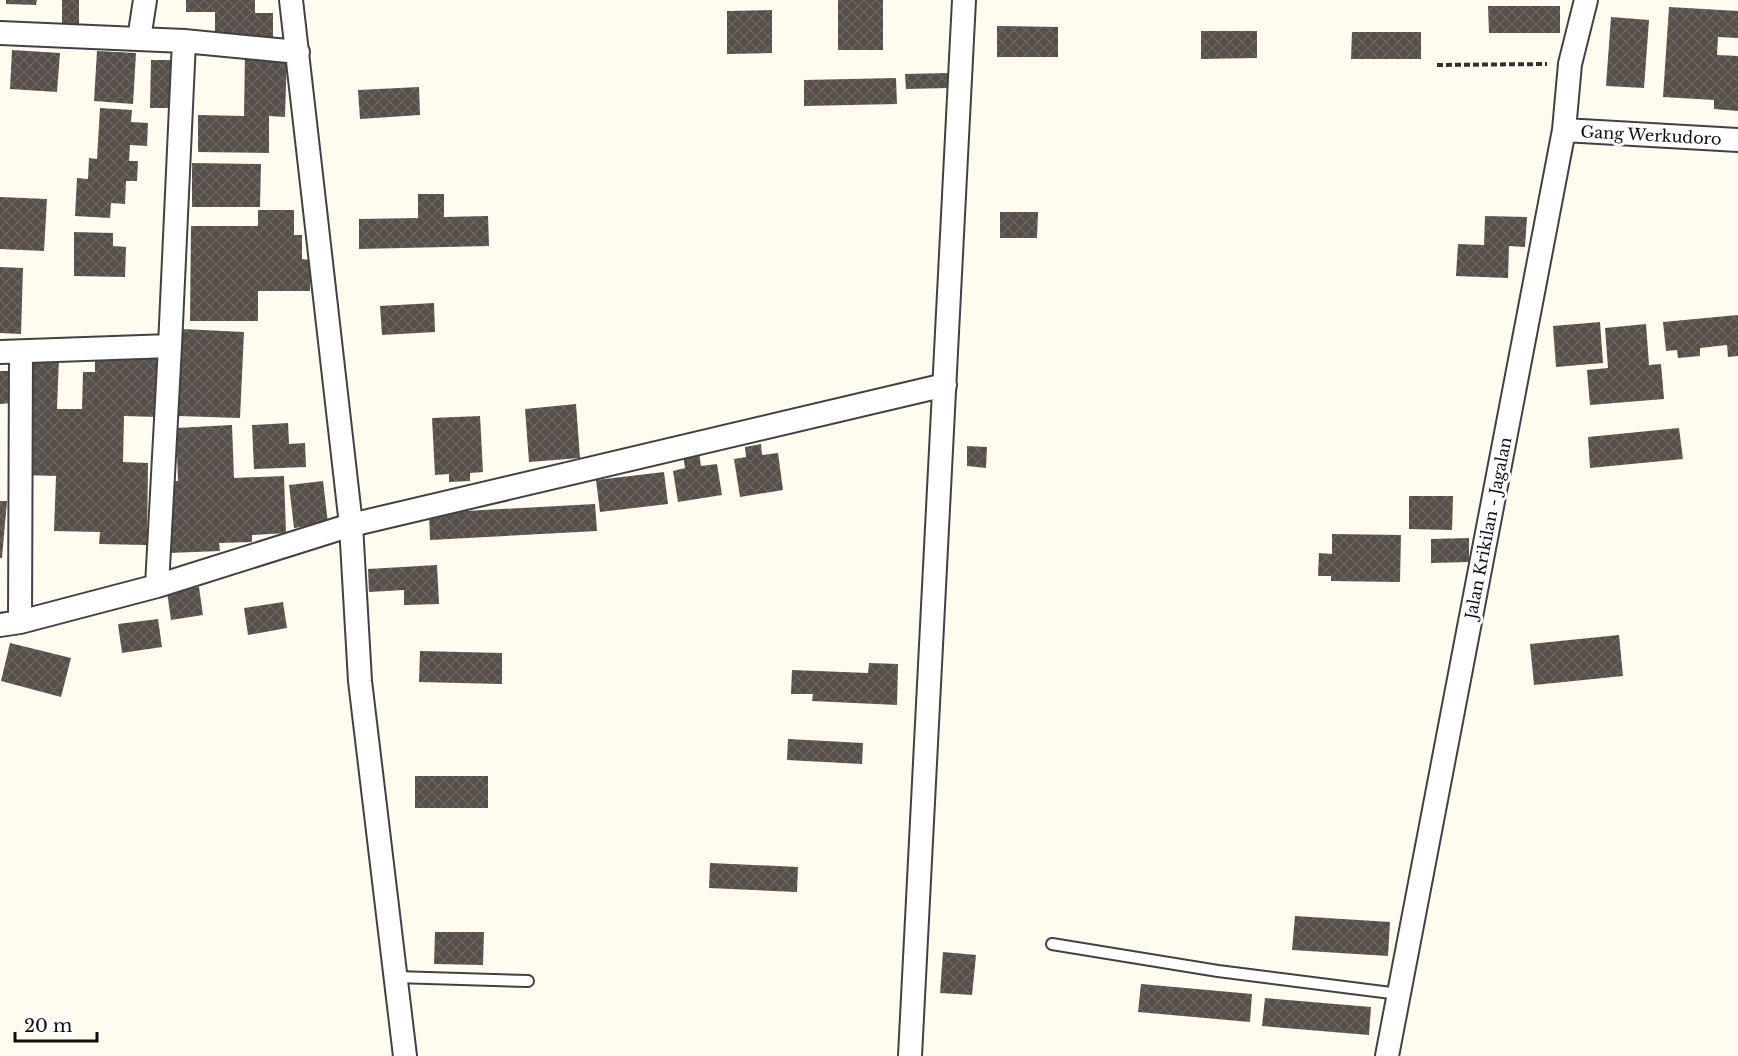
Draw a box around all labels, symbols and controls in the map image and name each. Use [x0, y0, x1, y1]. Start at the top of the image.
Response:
street label: Gang Werkudoro [1580, 121, 1722, 149]
street label: Jalan Krikilan - Jagalan [1460, 435, 1515, 623]
scale bar [15, 1005, 98, 1043]
text: 20 m [24, 1015, 72, 1037]

